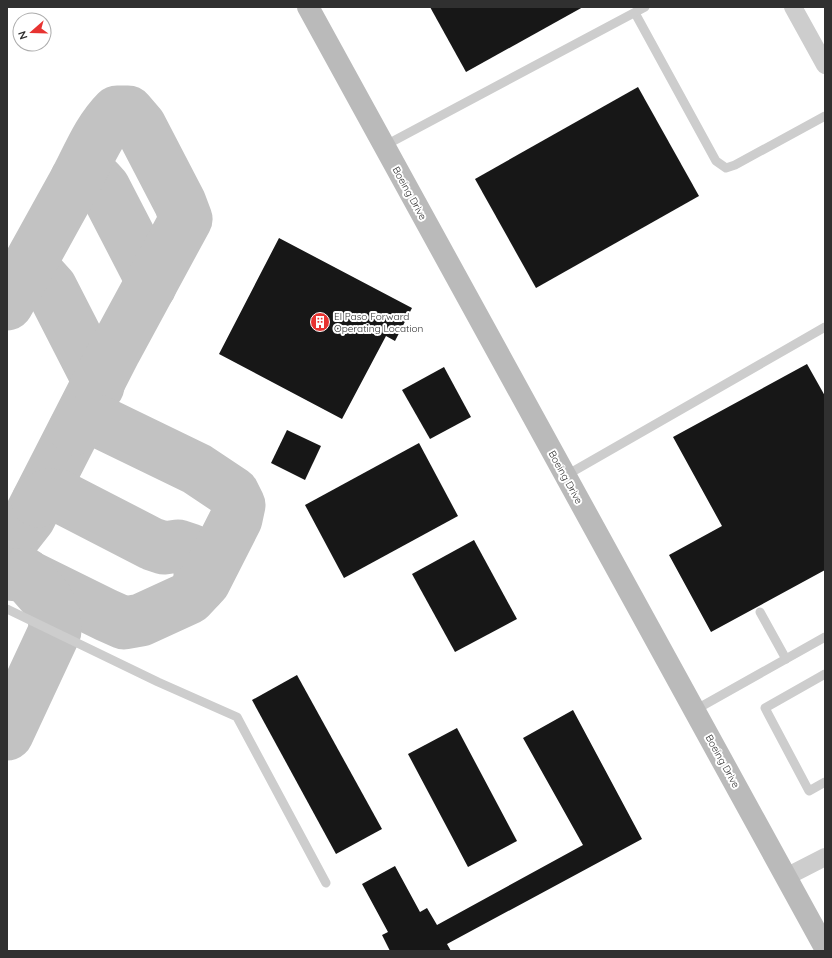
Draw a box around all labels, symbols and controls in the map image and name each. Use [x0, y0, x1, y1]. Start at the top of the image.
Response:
north arrow [12, 12, 52, 52]
text: N [15, 29, 31, 42]
street label: Boeing Drive [390, 164, 430, 223]
place label: El Paso Forward Operating Location [334, 310, 423, 335]
building icon: El Paso Forward Operating Location [309, 311, 331, 333]
street label: Boeing Drive [546, 448, 586, 507]
street label: Boeing Drive [703, 732, 743, 791]

